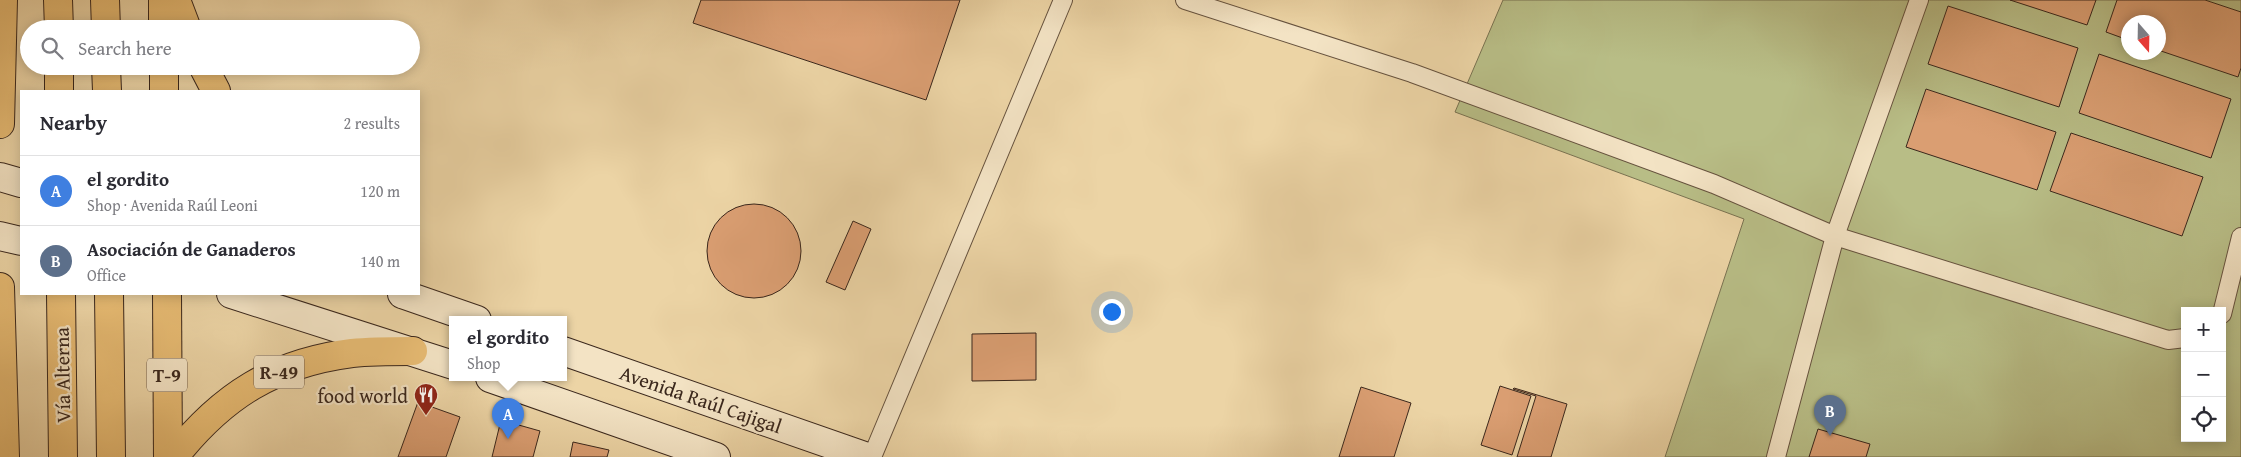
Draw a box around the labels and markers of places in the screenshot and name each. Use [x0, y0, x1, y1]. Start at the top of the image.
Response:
place label: food world [317, 381, 408, 410]
restaurant icon: food world [413, 382, 439, 416]
pin: B [1814, 395, 1846, 436]
pin: A [492, 398, 524, 439]

